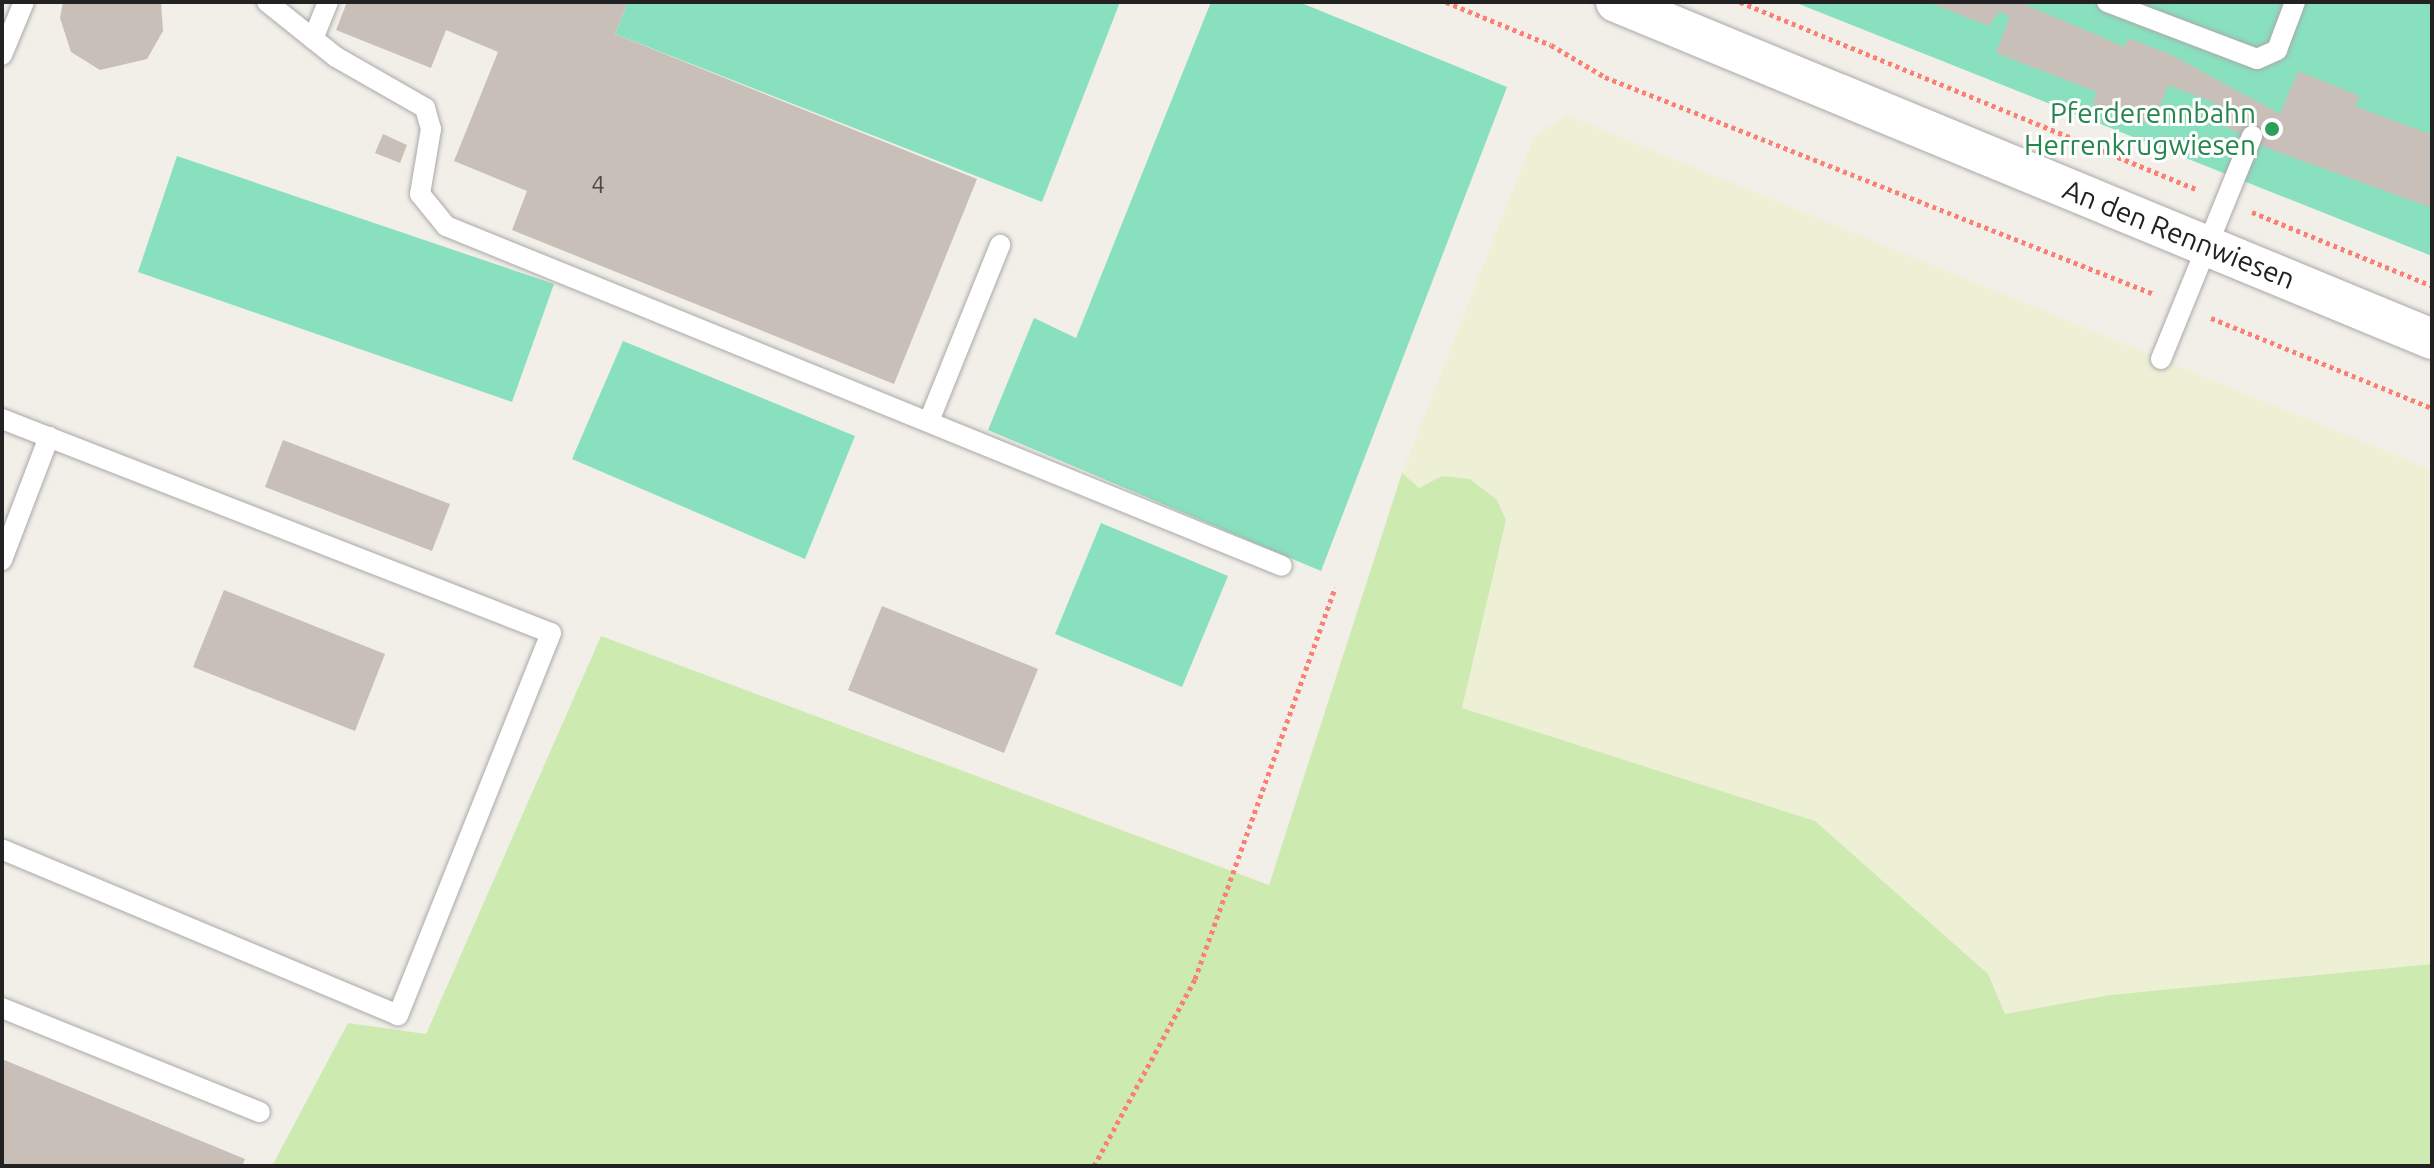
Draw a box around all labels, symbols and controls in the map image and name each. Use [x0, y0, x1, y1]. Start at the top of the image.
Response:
place label: Pferderennbahn Herrenkrugwiesen [2024, 96, 2256, 162]
marker: Pferderennbahn Herrenkrugwiesen [2263, 120, 2281, 138]
house number: 4 [591, 171, 605, 199]
street label: An den Rennwiesen [2058, 172, 2300, 296]

